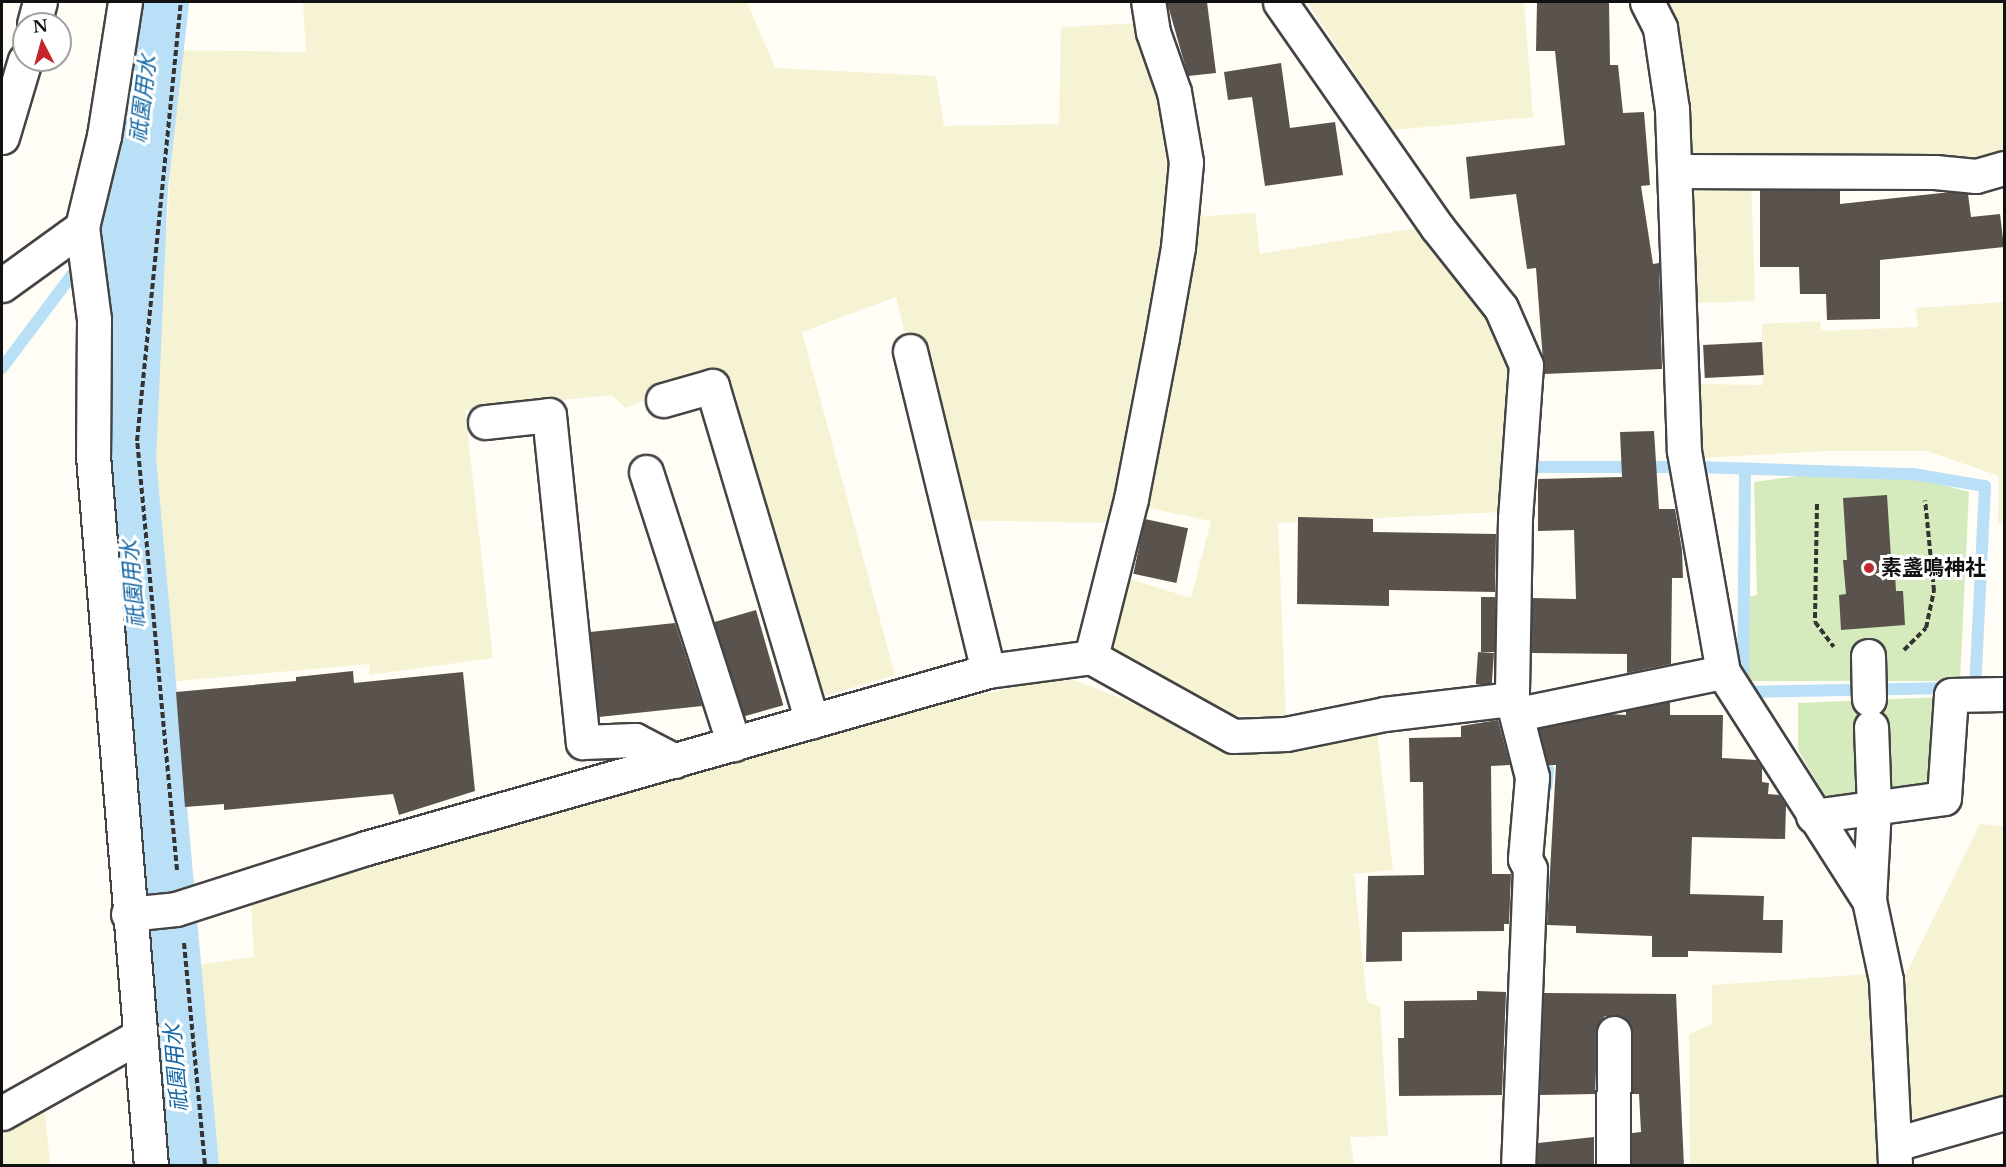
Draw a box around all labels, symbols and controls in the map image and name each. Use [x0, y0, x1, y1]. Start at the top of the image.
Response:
north arrow [12, 12, 72, 72]
text: N [32, 15, 49, 37]
water label: 祇園用水 [125, 54, 161, 144]
water label: 祇園用水 [116, 539, 150, 629]
place label: 素盞鳴神社 [1881, 555, 1986, 581]
marker: 素盞鳴神社 [1862, 561, 1876, 575]
water label: 祇園用水 [159, 1023, 193, 1113]

